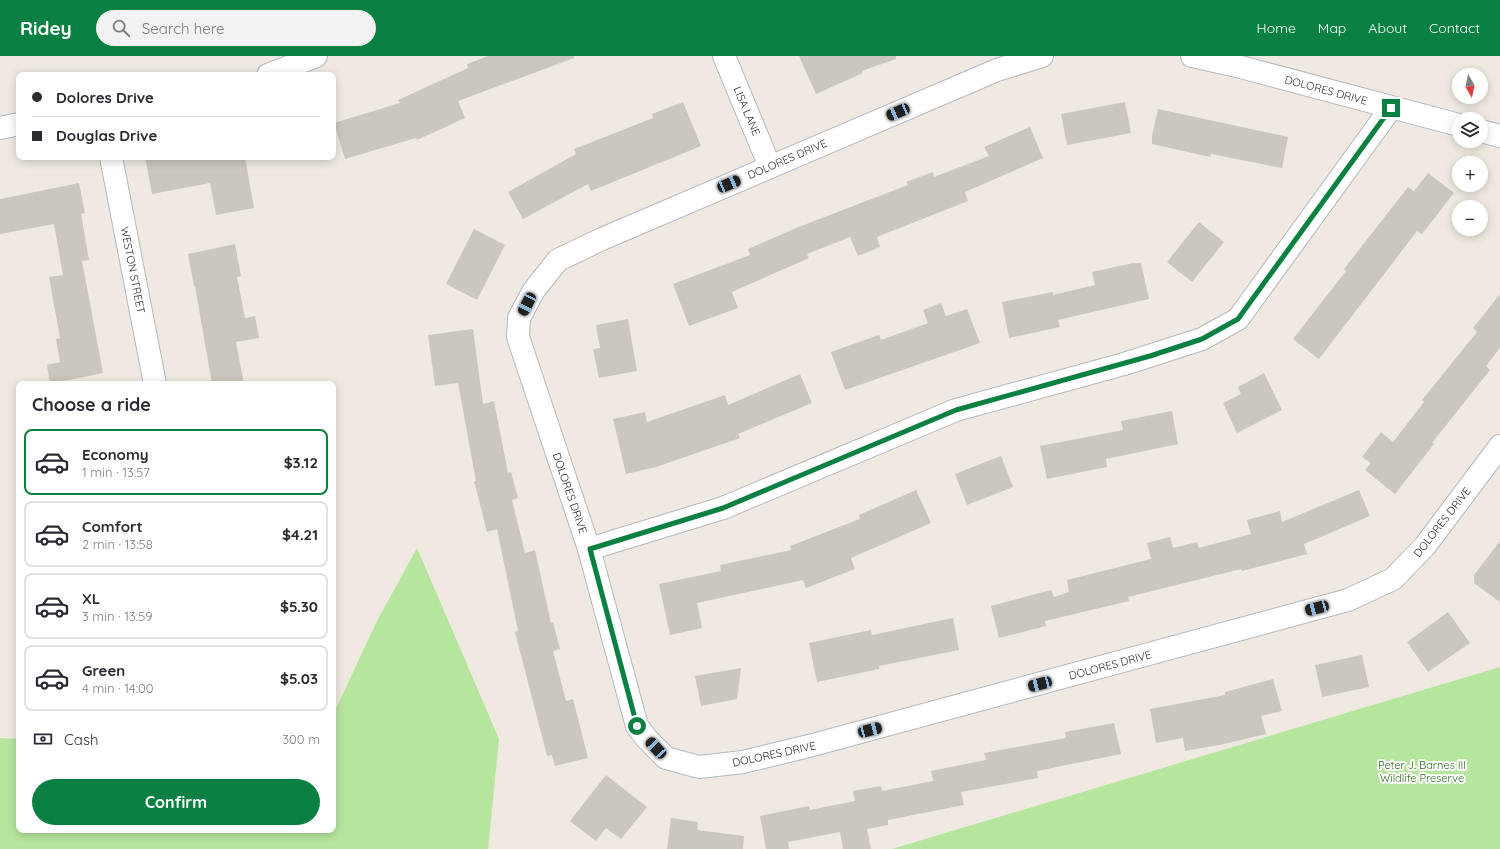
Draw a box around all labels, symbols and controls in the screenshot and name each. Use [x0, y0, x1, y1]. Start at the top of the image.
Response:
search box [96, 10, 376, 46]
text: Ridey [20, 16, 72, 40]
icon: search [110, 17, 132, 39]
text: Search here [142, 19, 225, 38]
text: Home [1257, 19, 1296, 37]
text: Map [1318, 19, 1346, 37]
text: About [1368, 19, 1407, 37]
text: Contact [1429, 19, 1480, 37]
north arrow [1452, 68, 1488, 104]
map controls [1452, 68, 1488, 236]
street label: DOLORES DRIVE [1283, 72, 1369, 108]
street label: LISA LANE [730, 84, 764, 138]
text: Dolores Drive [56, 88, 154, 107]
route end [1382, 99, 1400, 117]
car [885, 102, 911, 122]
button: layers [1452, 112, 1488, 148]
text: Douglas Drive [56, 126, 157, 145]
street label: DOLORES DRIVE [745, 136, 829, 182]
button: + [1452, 156, 1488, 192]
car [716, 174, 742, 194]
button: − [1452, 200, 1488, 236]
street label: WESTON STREET [118, 225, 148, 315]
car [516, 291, 538, 317]
text: Choose a ride [32, 393, 151, 416]
icon: car [34, 444, 70, 480]
text: Economy [82, 445, 149, 464]
street label: DOLORES DRIVE [550, 451, 590, 535]
text: $3.12 [284, 453, 318, 472]
text: 1 min · 13:57 [82, 464, 150, 480]
street label: DOLORES DRIVE [1410, 484, 1474, 560]
icon: car [34, 516, 70, 552]
text: Comfort [82, 517, 143, 536]
text: $4.21 [282, 525, 318, 544]
text: 2 min · 13:58 [82, 536, 153, 552]
icon: car [34, 588, 70, 624]
text: XL [82, 589, 100, 608]
text: $5.30 [280, 597, 318, 616]
car [1304, 599, 1330, 617]
text: 3 min · 13:59 [82, 608, 153, 624]
street label: DOLORES DRIVE [1067, 647, 1153, 683]
icon: car [34, 660, 70, 696]
text: Green [82, 661, 125, 680]
text: $5.03 [280, 669, 318, 688]
car [1027, 675, 1053, 693]
text: 4 min · 14:00 [82, 680, 154, 696]
route start [628, 717, 646, 735]
car [857, 721, 883, 739]
icon: cash [32, 728, 54, 750]
text: Cash [64, 730, 98, 749]
text: 300 m [282, 731, 320, 747]
car [643, 735, 669, 761]
street label: DOLORES DRIVE [731, 738, 817, 770]
park label: Peter J. Barnes III Wildlife Preserve [1378, 758, 1466, 785]
button: Confirm [32, 779, 320, 825]

